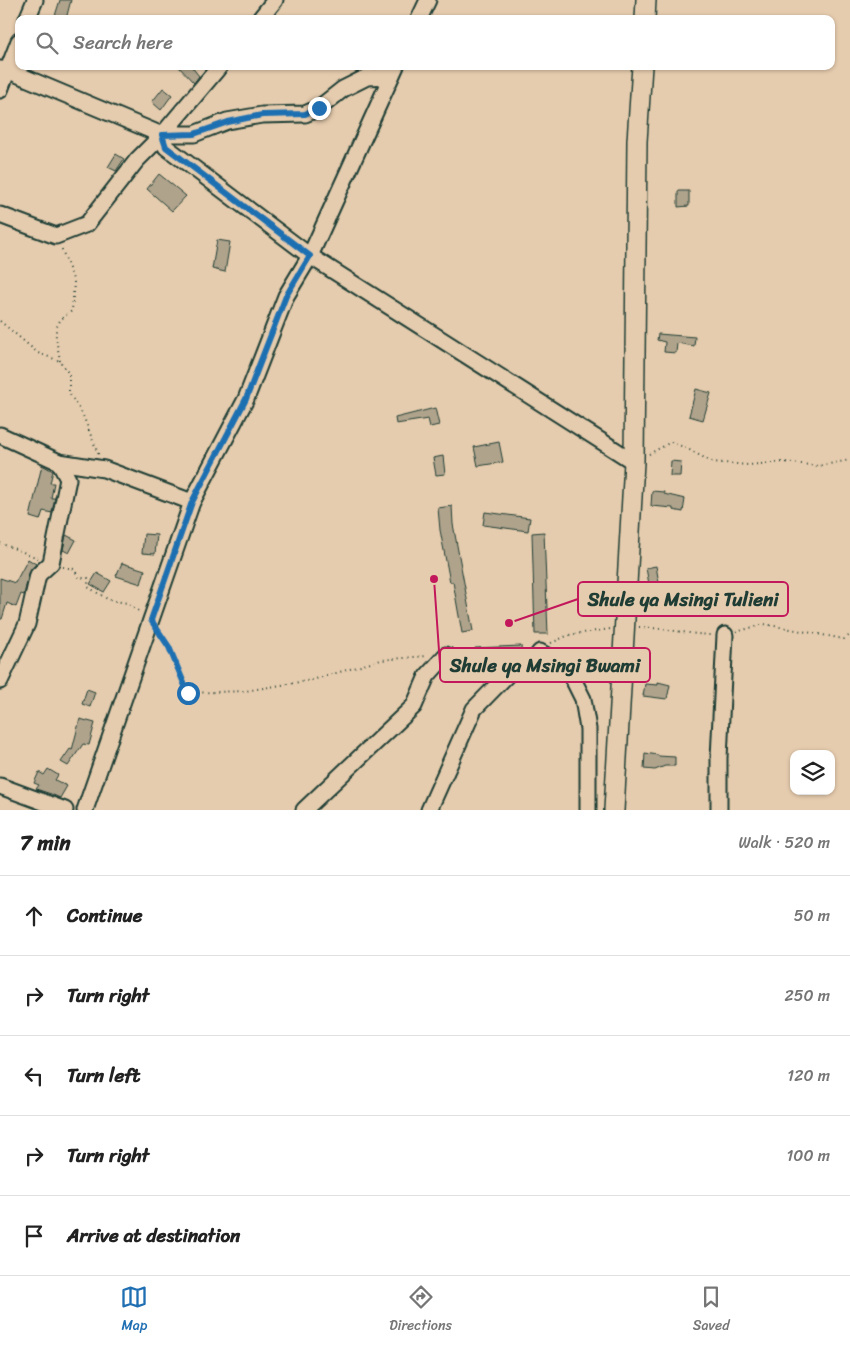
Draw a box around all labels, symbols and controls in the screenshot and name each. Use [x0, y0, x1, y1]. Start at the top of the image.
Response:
search box [15, 15, 835, 70]
text: Search here [73, 26, 173, 59]
icon: search [33, 29, 61, 57]
route end [308, 97, 331, 120]
callout: Shule ya Msingi Tulieni [578, 582, 788, 616]
text: Shule ya Msingi Tulieni [587, 583, 779, 616]
callout: Shule ya Msingi Bwami [440, 648, 650, 682]
text: Shule ya Msingi Bwami [449, 649, 642, 682]
route start [177, 682, 200, 705]
map controls [790, 750, 835, 795]
button: layers [790, 750, 835, 795]
text: 7 min [20, 824, 71, 862]
text: Walk · 520 m [738, 828, 830, 857]
text: Continue [67, 899, 143, 932]
text: 50 m [794, 901, 830, 930]
icon: ahead [20, 902, 48, 930]
text: Turn right [67, 979, 149, 1012]
text: 250 m [784, 981, 830, 1010]
icon: right [20, 982, 48, 1010]
text: Turn left [67, 1059, 140, 1092]
text: 120 m [787, 1061, 830, 1090]
icon: left [20, 1062, 48, 1090]
text: Turn right [67, 1139, 149, 1172]
text: 100 m [786, 1141, 830, 1170]
icon: right [20, 1142, 48, 1170]
text: Arrive at destination [67, 1219, 240, 1252]
icon: arrive [20, 1222, 48, 1250]
tab: Map [120, 1283, 148, 1338]
tab: Directions [389, 1283, 452, 1338]
tab: Saved [693, 1283, 730, 1338]

